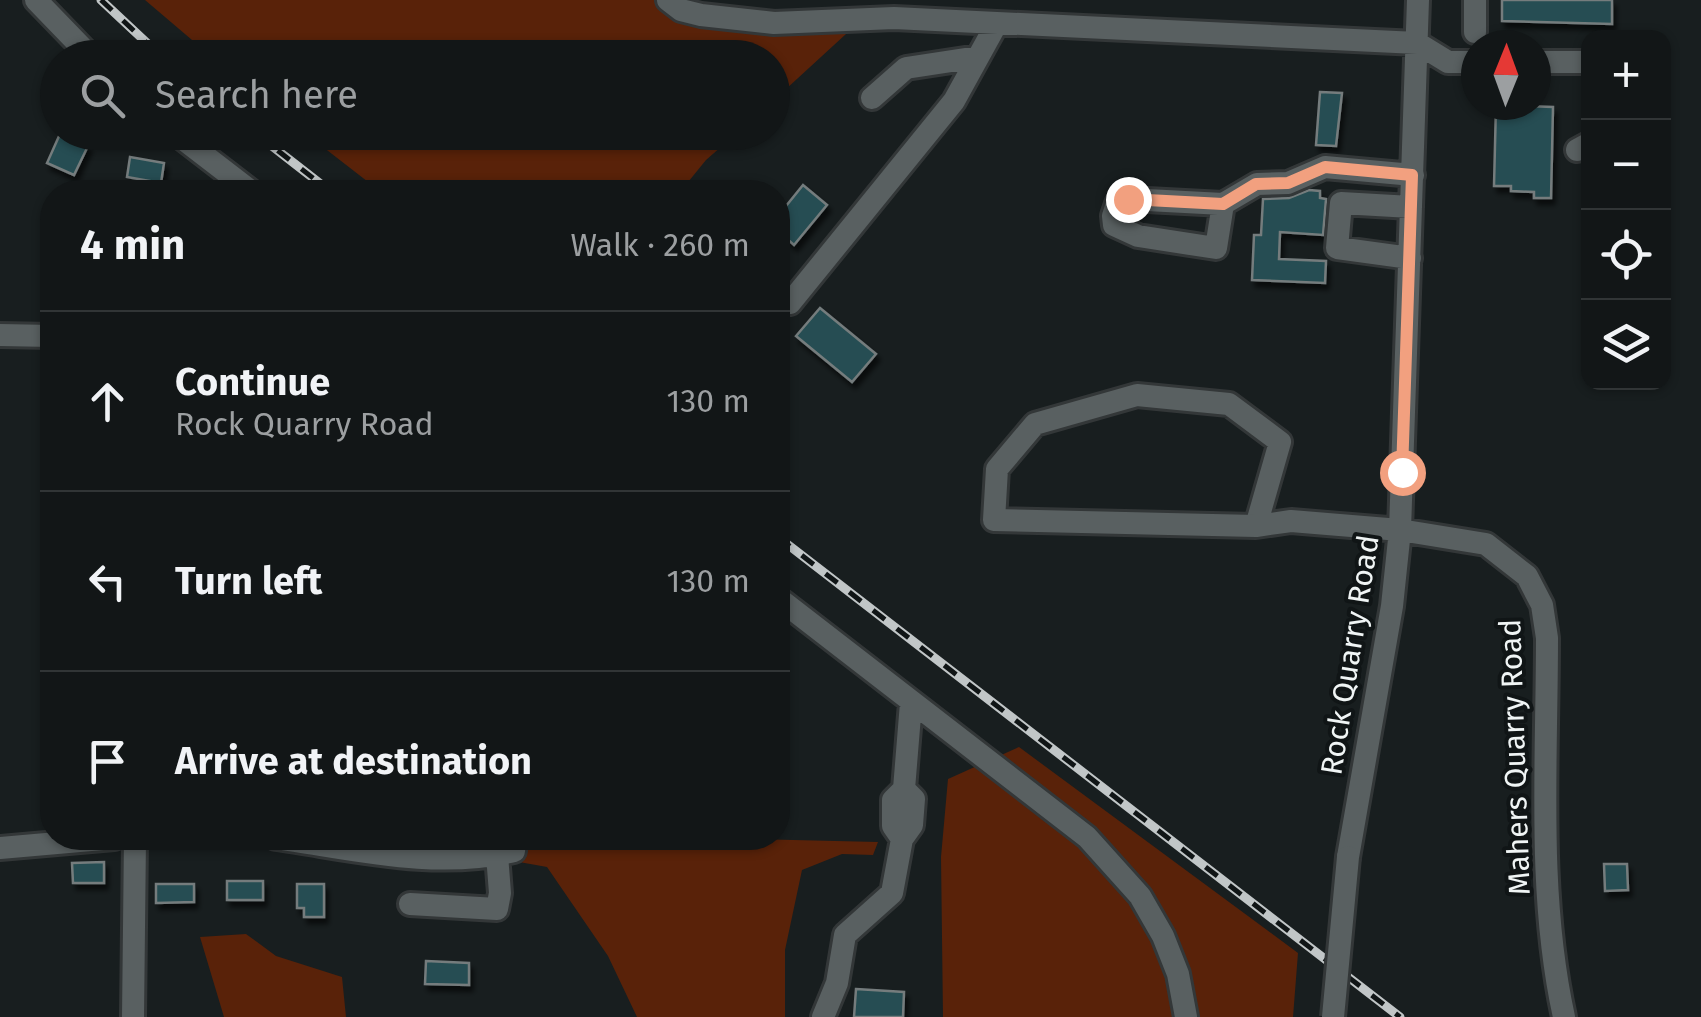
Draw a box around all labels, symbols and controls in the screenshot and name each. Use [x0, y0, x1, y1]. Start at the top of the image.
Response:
north arrow [1461, 30, 1551, 120]
map controls [1581, 30, 1671, 390]
button: + [1581, 30, 1671, 120]
search box [40, 40, 790, 150]
icon: search [75, 68, 130, 123]
text: Search here [155, 72, 358, 118]
button: − [1581, 120, 1671, 210]
route end [1106, 177, 1152, 223]
button: locate [1581, 210, 1671, 300]
text: 4 min [80, 220, 185, 270]
text: Walk · 260 m [570, 226, 750, 264]
button: layers [1581, 300, 1671, 390]
text: Continue [175, 359, 330, 405]
icon: ahead [80, 374, 135, 429]
text: 130 m [666, 382, 750, 420]
text: Rock Quarry Road [175, 405, 434, 443]
route start [1380, 450, 1426, 496]
street label: Rock Quarry Road [1313, 532, 1387, 778]
icon: left [80, 554, 135, 609]
text: Turn left [175, 558, 322, 604]
text: 130 m [666, 562, 750, 600]
street label: Mahers Quarry Road [1492, 618, 1538, 896]
icon: arrive [80, 734, 135, 789]
text: Arrive at destination [175, 738, 532, 784]

